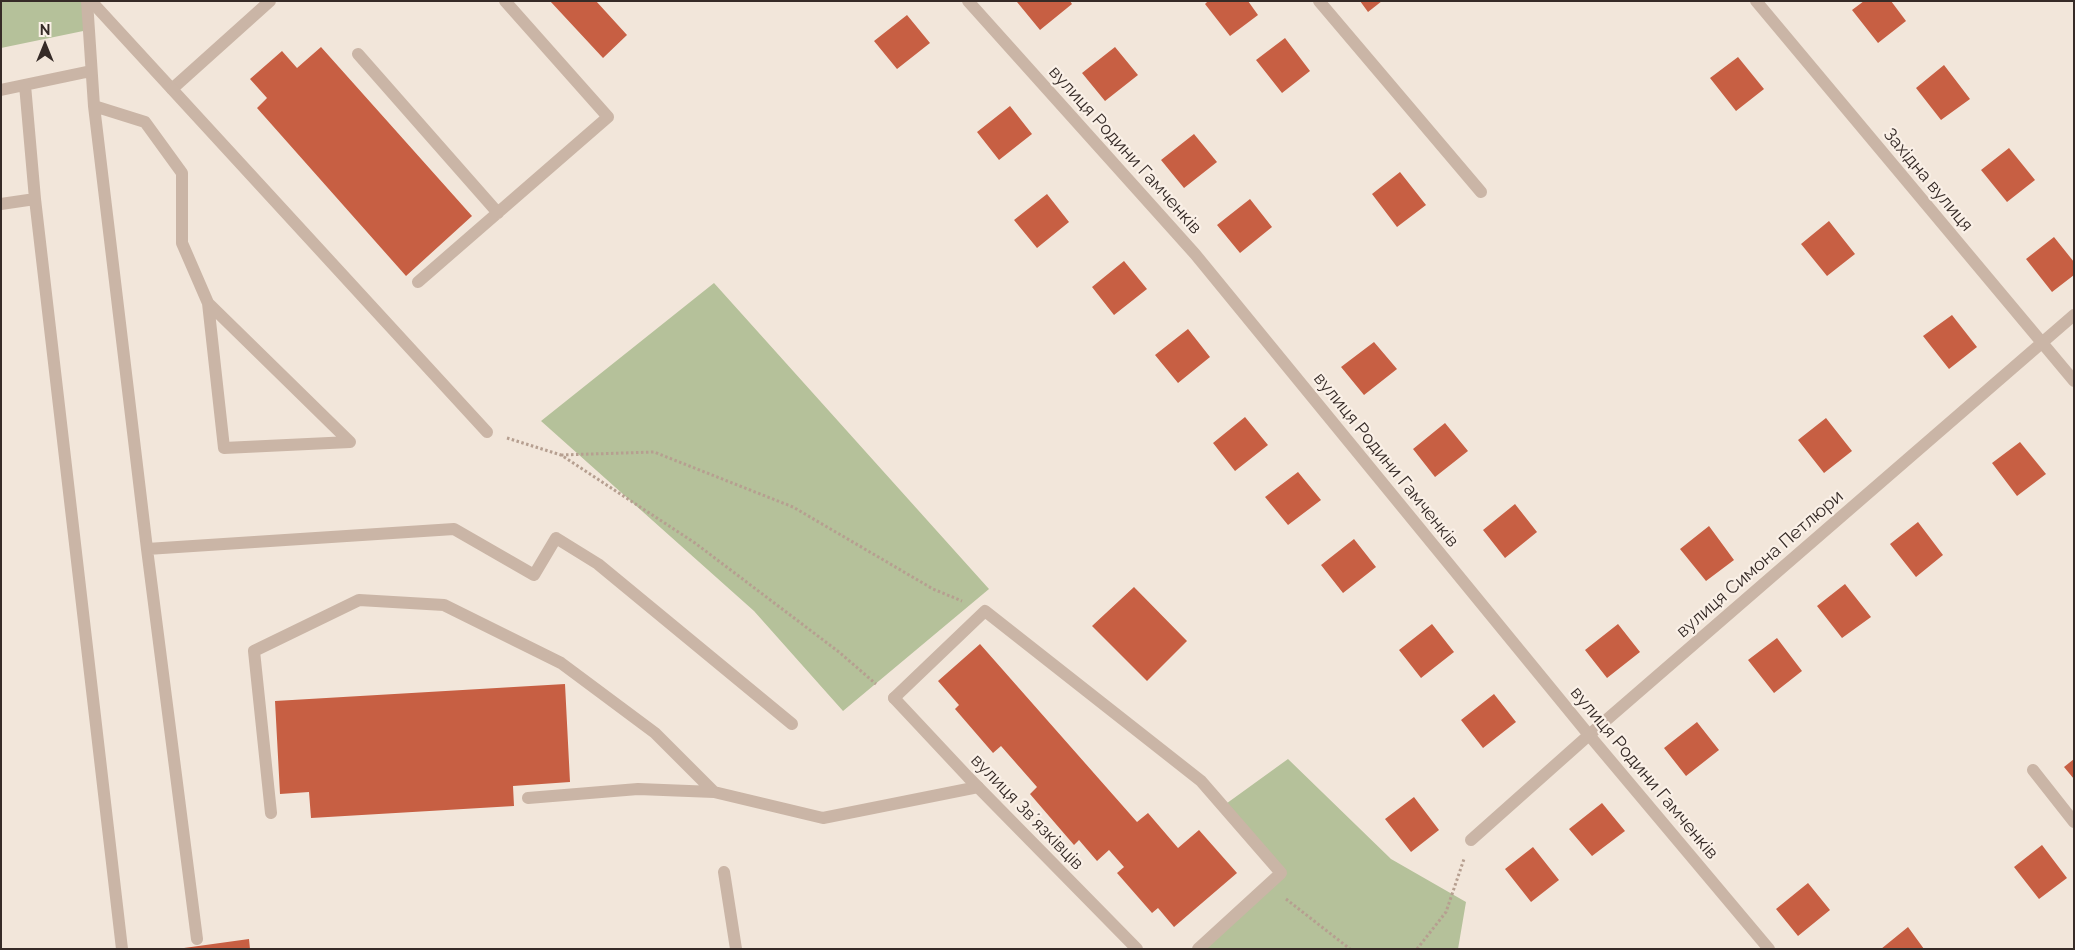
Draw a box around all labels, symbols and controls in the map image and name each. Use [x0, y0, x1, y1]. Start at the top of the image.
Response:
north arrow [20, 20, 70, 70]
text: N [40, 22, 50, 38]
street label: вулиця Родини Гамченків [1044, 62, 1206, 238]
street label: Західна вулиця [1879, 124, 1977, 236]
street label: вулиця Родини Гамченків [1309, 368, 1463, 552]
street label: вулиця Симона Петлюри [1672, 486, 1848, 642]
street label: вулиця Родини Гамченків [1566, 682, 1722, 864]
street label: вулиця Звʼязківців [966, 750, 1088, 874]

